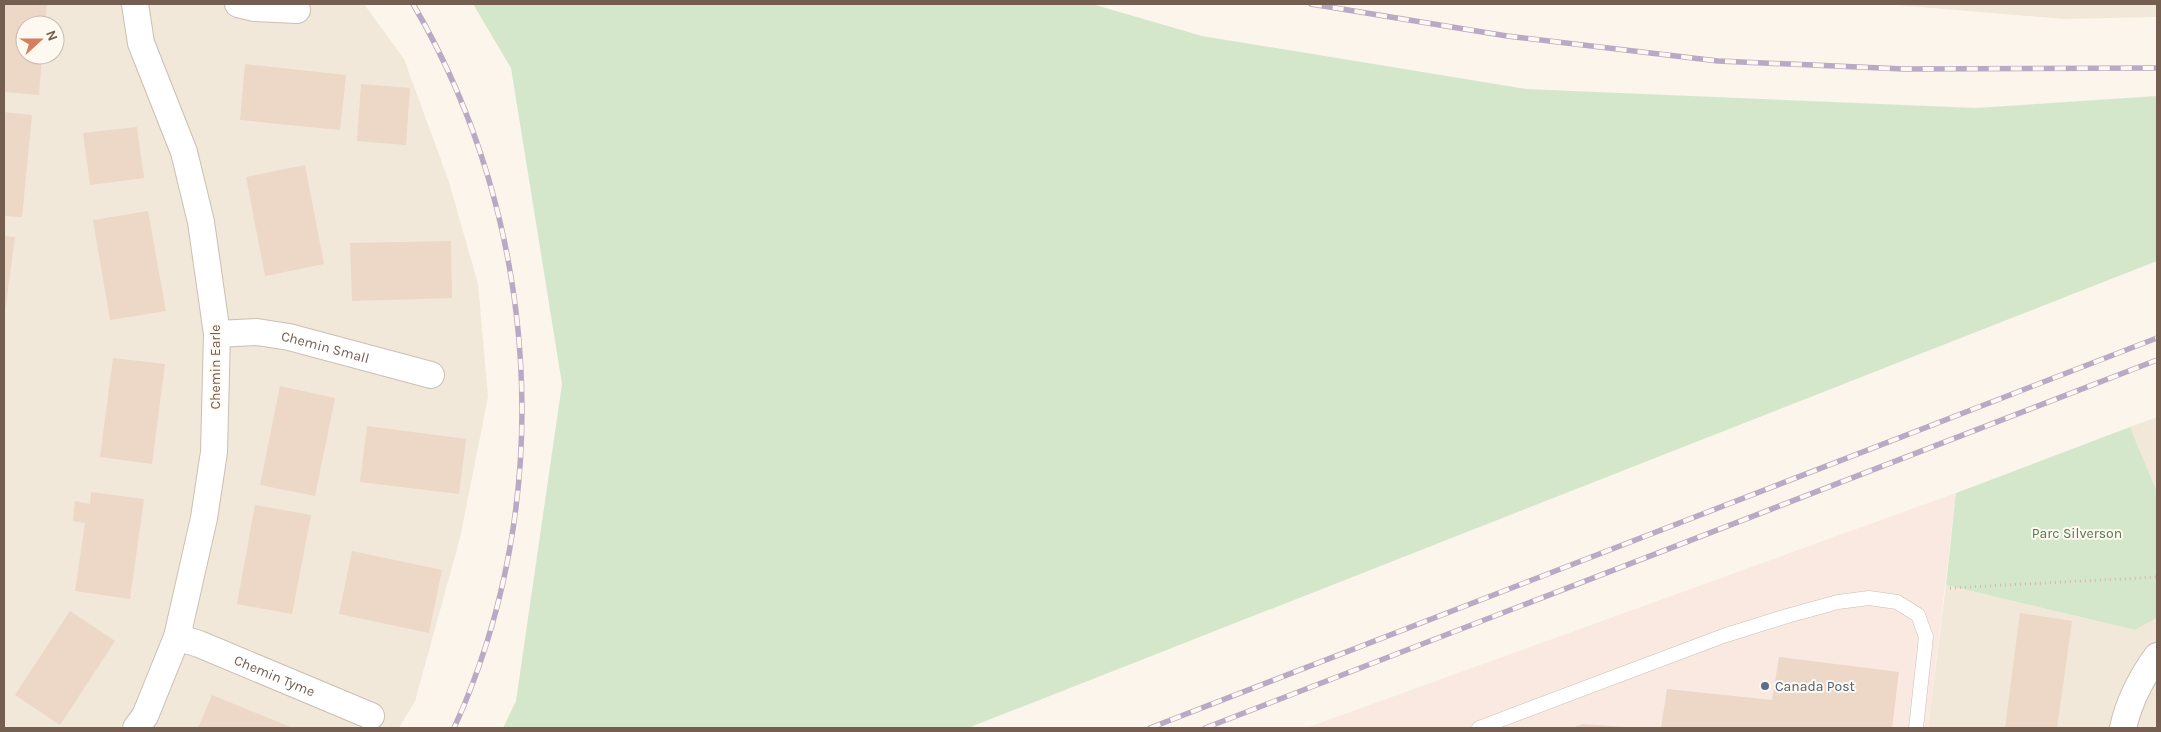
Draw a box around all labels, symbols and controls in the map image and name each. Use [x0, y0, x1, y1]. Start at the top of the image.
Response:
north arrow [15, 15, 65, 65]
text: N [42, 28, 61, 43]
street label: Chemin Earle [207, 324, 224, 410]
street label: Chemin Small [280, 328, 371, 367]
park label: Parc Silverson [2032, 525, 2122, 542]
street label: Chemin Tyme [231, 652, 317, 701]
place label: Canada Post [1775, 678, 1855, 695]
marker: Canada Post [1759, 680, 1771, 692]

